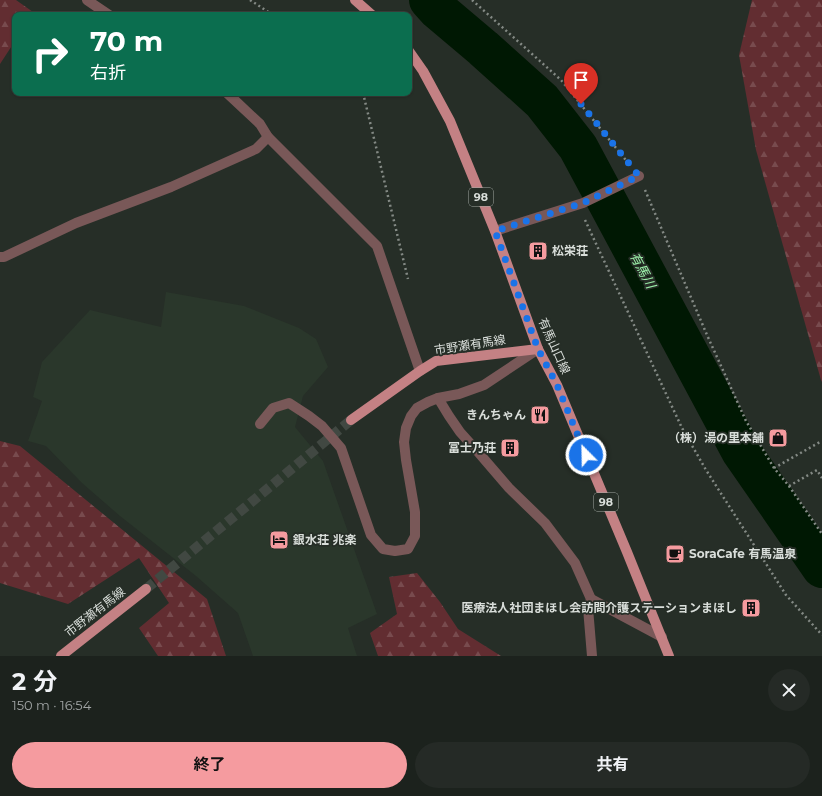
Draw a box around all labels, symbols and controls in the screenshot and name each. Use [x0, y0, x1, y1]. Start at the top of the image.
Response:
text: 70 m [90, 24, 163, 58]
icon: right [24, 28, 76, 80]
text: 右折 [90, 62, 126, 84]
pin [564, 63, 598, 104]
icon: arrive [570, 69, 592, 91]
road number: 98 [469, 188, 493, 206]
building icon: 松栄荘 [527, 240, 549, 262]
place label: 松栄荘 [552, 243, 588, 258]
water label: 有馬川 [627, 249, 660, 293]
street label: 有馬山口線 [535, 315, 574, 376]
street label: 市野瀬有馬線 [433, 331, 507, 358]
restaurant icon: きんちゃん [529, 404, 551, 426]
place label: きんちゃん [466, 407, 526, 422]
shop icon: （株）湯の里本舗 [767, 427, 789, 449]
place label: （株）湯の里本舗 [668, 430, 764, 445]
position arrow [565, 434, 607, 476]
building icon: 冨士乃荘 [499, 437, 521, 459]
place label: 冨士乃荘 [448, 440, 496, 455]
road number: 98 [594, 493, 618, 511]
hotel icon: 銀水荘 兆楽 [268, 529, 290, 551]
place label: 銀水荘 兆楽 [292, 532, 356, 547]
cafe icon: SoraCafe 有馬温泉 [664, 543, 686, 565]
place label: SoraCafe 有馬温泉 [689, 546, 796, 561]
street label: 市野瀬有馬線 [62, 584, 128, 640]
building icon: 医療法人社団まほし会訪問介護ステーションまほし [740, 597, 762, 619]
place label: 医療法人社団まほし会訪問介護ステーションまほし [461, 600, 737, 615]
text: 2 分 [12, 667, 57, 696]
button: close [768, 669, 810, 711]
text: 150 m · 16:54 [12, 697, 91, 713]
button: 終了 [12, 742, 407, 788]
button: 共有 [415, 742, 810, 788]

